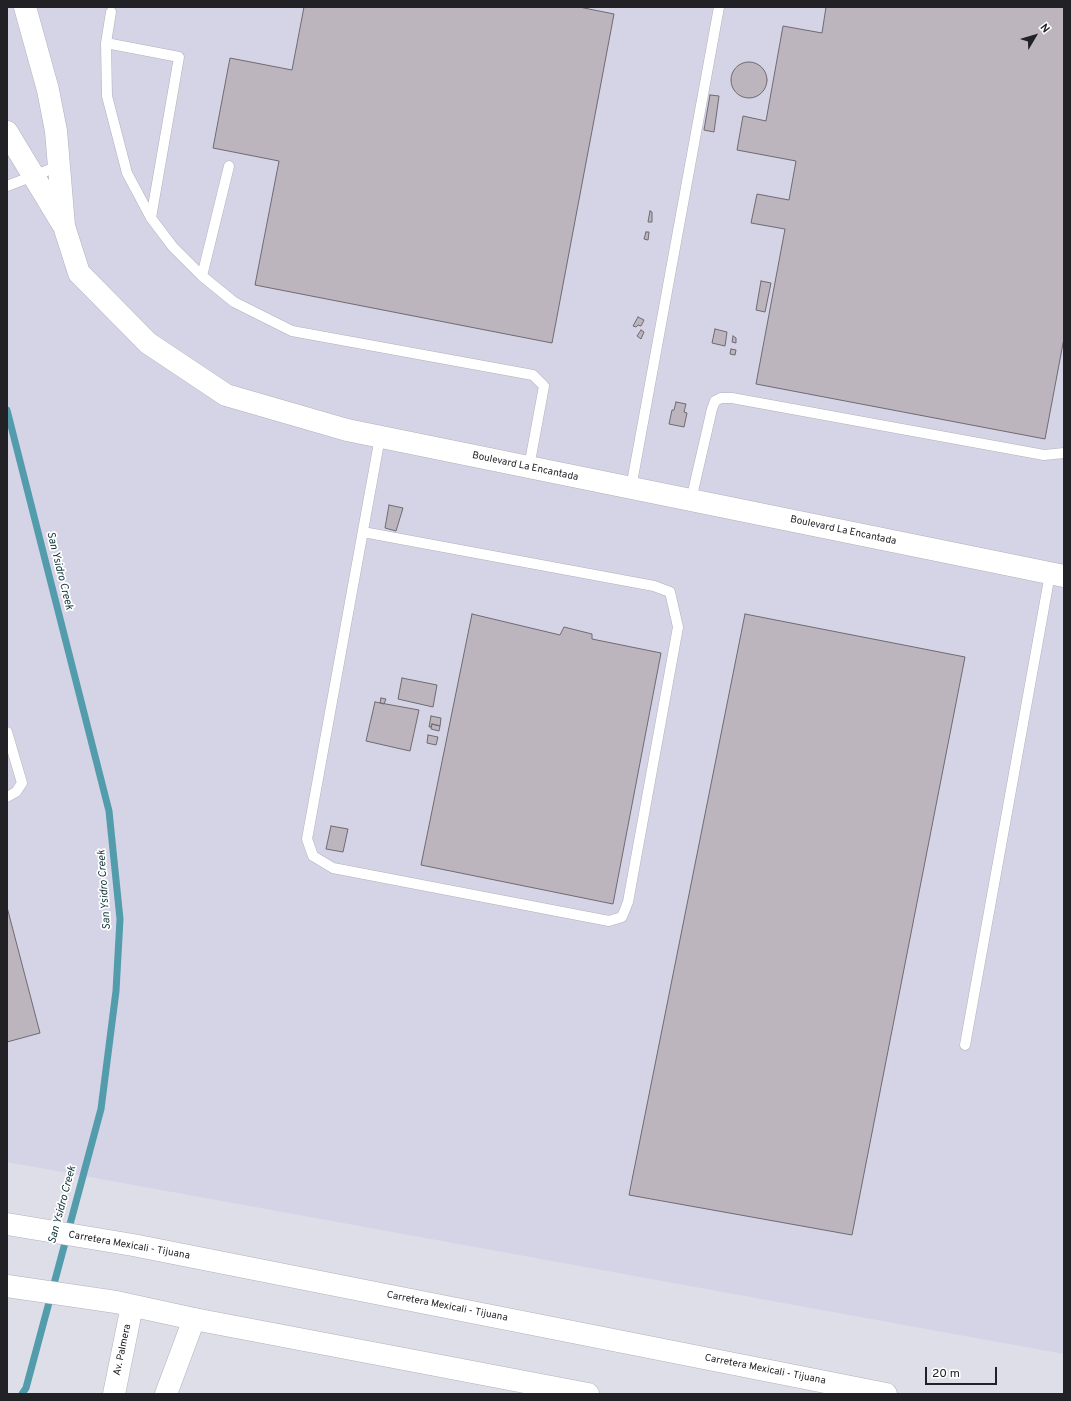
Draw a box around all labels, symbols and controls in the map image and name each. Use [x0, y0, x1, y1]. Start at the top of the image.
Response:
north arrow [1015, 16, 1055, 56]
text: N [1037, 21, 1052, 36]
street label: Boulevard La Encantada [471, 450, 579, 484]
street label: Boulevard La Encantada [789, 514, 897, 548]
water label: San Ysidro Creek [43, 530, 75, 612]
water label: San Ysidro Creek [96, 850, 114, 930]
water label: San Ysidro Creek [46, 1165, 80, 1245]
street label: Carretera Mexicali - Tijuana [67, 1229, 191, 1263]
street label: Carretera Mexicali - Tijuana [385, 1289, 509, 1325]
street label: Av. Palmera [112, 1323, 134, 1377]
street label: Carretera Mexicali - Tijuana [703, 1352, 827, 1388]
scale bar [927, 1359, 999, 1385]
text: 20 m [932, 1366, 960, 1382]

